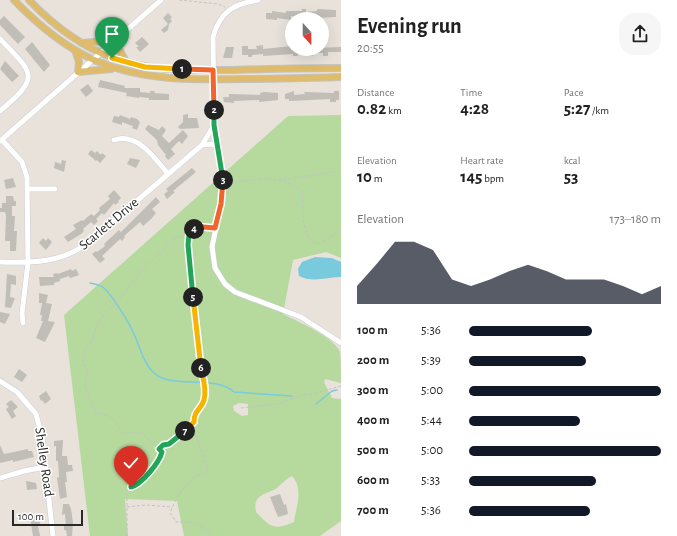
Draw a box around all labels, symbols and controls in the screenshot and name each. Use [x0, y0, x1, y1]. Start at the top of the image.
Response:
north arrow [285, 12, 329, 56]
map controls [285, 12, 329, 56]
button: share [619, 13, 661, 55]
text: Evening run [357, 15, 462, 37]
pin [95, 17, 129, 58]
icon: arrive [101, 23, 123, 45]
text: 20:55 [357, 42, 384, 55]
pin: 1 [172, 59, 192, 79]
text: 1 [180, 63, 184, 74]
text: Distance [357, 87, 394, 98]
text: Time [460, 87, 482, 98]
text: Pace [564, 87, 583, 98]
pin: 2 [204, 100, 224, 120]
text: 0.82 [357, 100, 386, 117]
text: 4:28 [460, 100, 489, 117]
text: 5:27 [564, 100, 590, 117]
text: 2 [211, 104, 217, 115]
text: km [386, 105, 402, 116]
text: /km [590, 105, 609, 116]
text: Elevation [357, 155, 397, 166]
text: Heart rate [460, 155, 504, 166]
text: kcal [564, 155, 580, 166]
text: 10 [357, 168, 372, 185]
text: 145 [460, 168, 482, 185]
text: 53 [564, 168, 578, 185]
pin: 3 [213, 170, 233, 190]
text: m [372, 173, 383, 184]
text: bpm [482, 173, 504, 184]
text: 3 [221, 174, 225, 185]
street label: Scarlett Drive [77, 195, 141, 253]
text: Elevation [357, 213, 404, 226]
text: 173–180 m [610, 213, 661, 226]
pin: 4 [184, 219, 204, 239]
text: 4 [191, 223, 197, 234]
pin: 5 [183, 287, 203, 307]
text: 5 [191, 291, 195, 302]
text: 100 m [357, 324, 388, 337]
text: 5:36 [421, 324, 441, 337]
text: 200 m [357, 354, 389, 367]
text: 5:39 [421, 354, 441, 367]
pin: 6 [191, 358, 211, 378]
text: 6 [198, 362, 204, 373]
text: 300 m [357, 384, 389, 397]
text: 5:00 [421, 384, 443, 397]
text: 400 m [357, 414, 390, 427]
text: 5:44 [421, 414, 442, 427]
pin: 7 [175, 421, 195, 441]
text: 7 [183, 425, 187, 436]
street label: Shelley Road [32, 427, 56, 497]
text: 500 m [357, 444, 389, 457]
text: 5:00 [421, 444, 443, 457]
pin [114, 446, 148, 487]
icon: check [120, 452, 142, 474]
text: 600 m [357, 474, 389, 487]
text: 5:33 [421, 474, 440, 487]
text: 700 m [357, 504, 389, 517]
text: 5:36 [421, 504, 441, 517]
scale bar [12, 508, 83, 527]
text: 100 m [18, 511, 44, 522]

